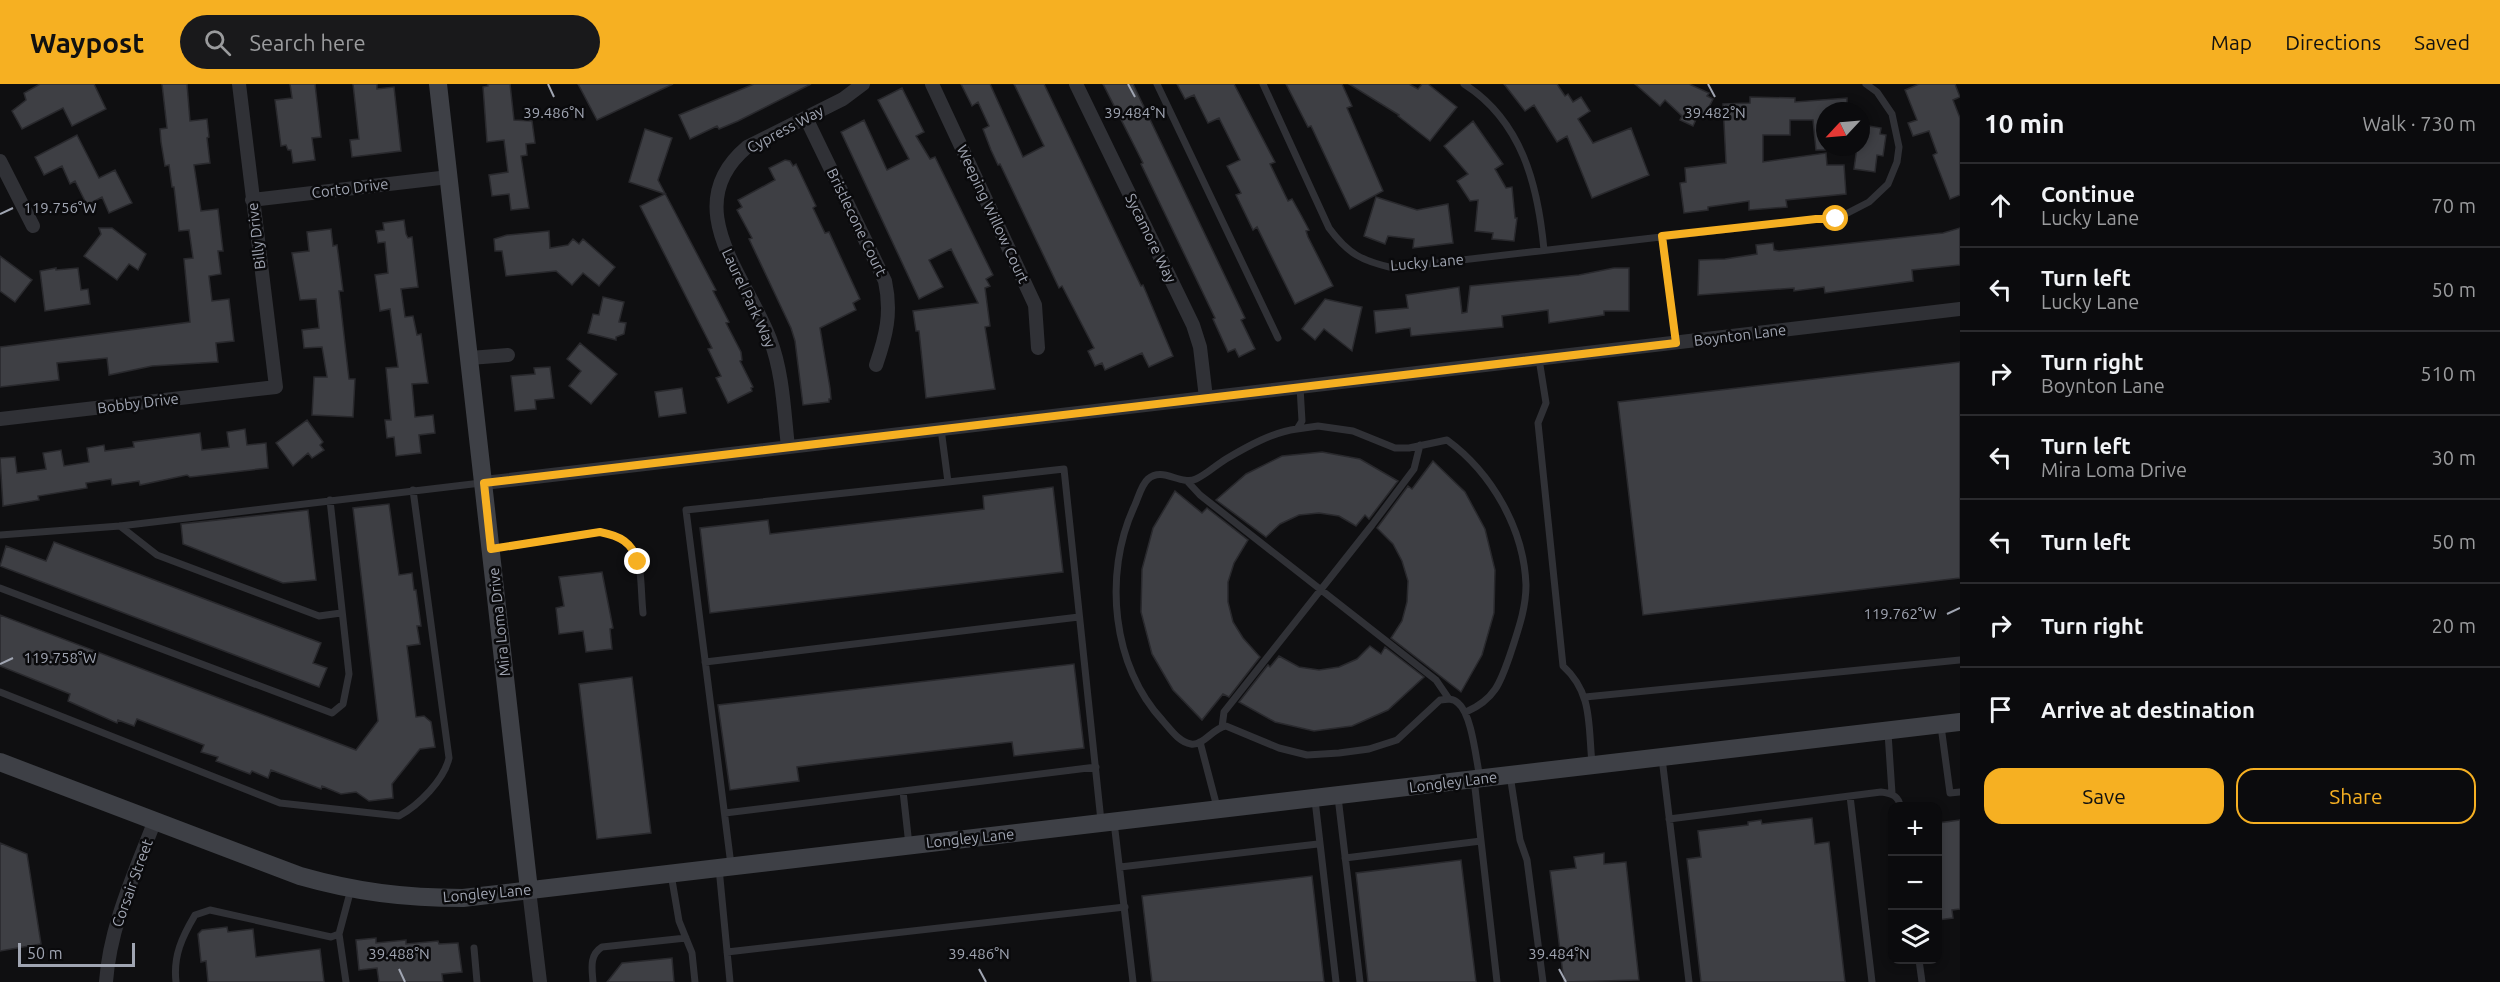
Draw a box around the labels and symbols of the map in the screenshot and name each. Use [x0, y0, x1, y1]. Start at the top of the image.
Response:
street label: Cypress Way [744, 102, 826, 156]
north arrow [1816, 102, 1870, 156]
text: 39.486°N [523, 104, 585, 121]
text: 39.484°N [1104, 104, 1166, 121]
text: 39.482°N [1684, 104, 1746, 121]
street label: Weeping Willow Court [953, 142, 1033, 286]
street label: Bristlecone Court [824, 165, 890, 279]
street label: Corto Drive [311, 175, 389, 201]
street label: Sycamore Way [1122, 191, 1180, 285]
text: 119.756°W [23, 199, 97, 216]
street label: Billy Drive [243, 202, 269, 270]
route start [1822, 205, 1848, 231]
street label: Laurel Park Way [719, 246, 779, 350]
street label: Lucky Lane [1390, 250, 1464, 274]
street label: Boynton Lane [1693, 321, 1787, 349]
street label: Bobby Drive [96, 390, 180, 416]
route end [624, 548, 650, 574]
street label: Mira Loma Drive [485, 567, 513, 677]
text: 119.762°W [1863, 605, 1937, 622]
text: 119.758°W [23, 649, 97, 666]
street label: Longley Lane [1408, 768, 1498, 796]
street label: Longley Lane [925, 825, 1015, 851]
street label: Corsair Street [108, 837, 156, 929]
street label: Longley Lane [442, 881, 532, 905]
scale bar [18, 940, 135, 968]
text: 39.488°N [368, 945, 430, 962]
text: 39.486°N [948, 945, 1010, 962]
text: 39.484°N [1528, 945, 1590, 962]

